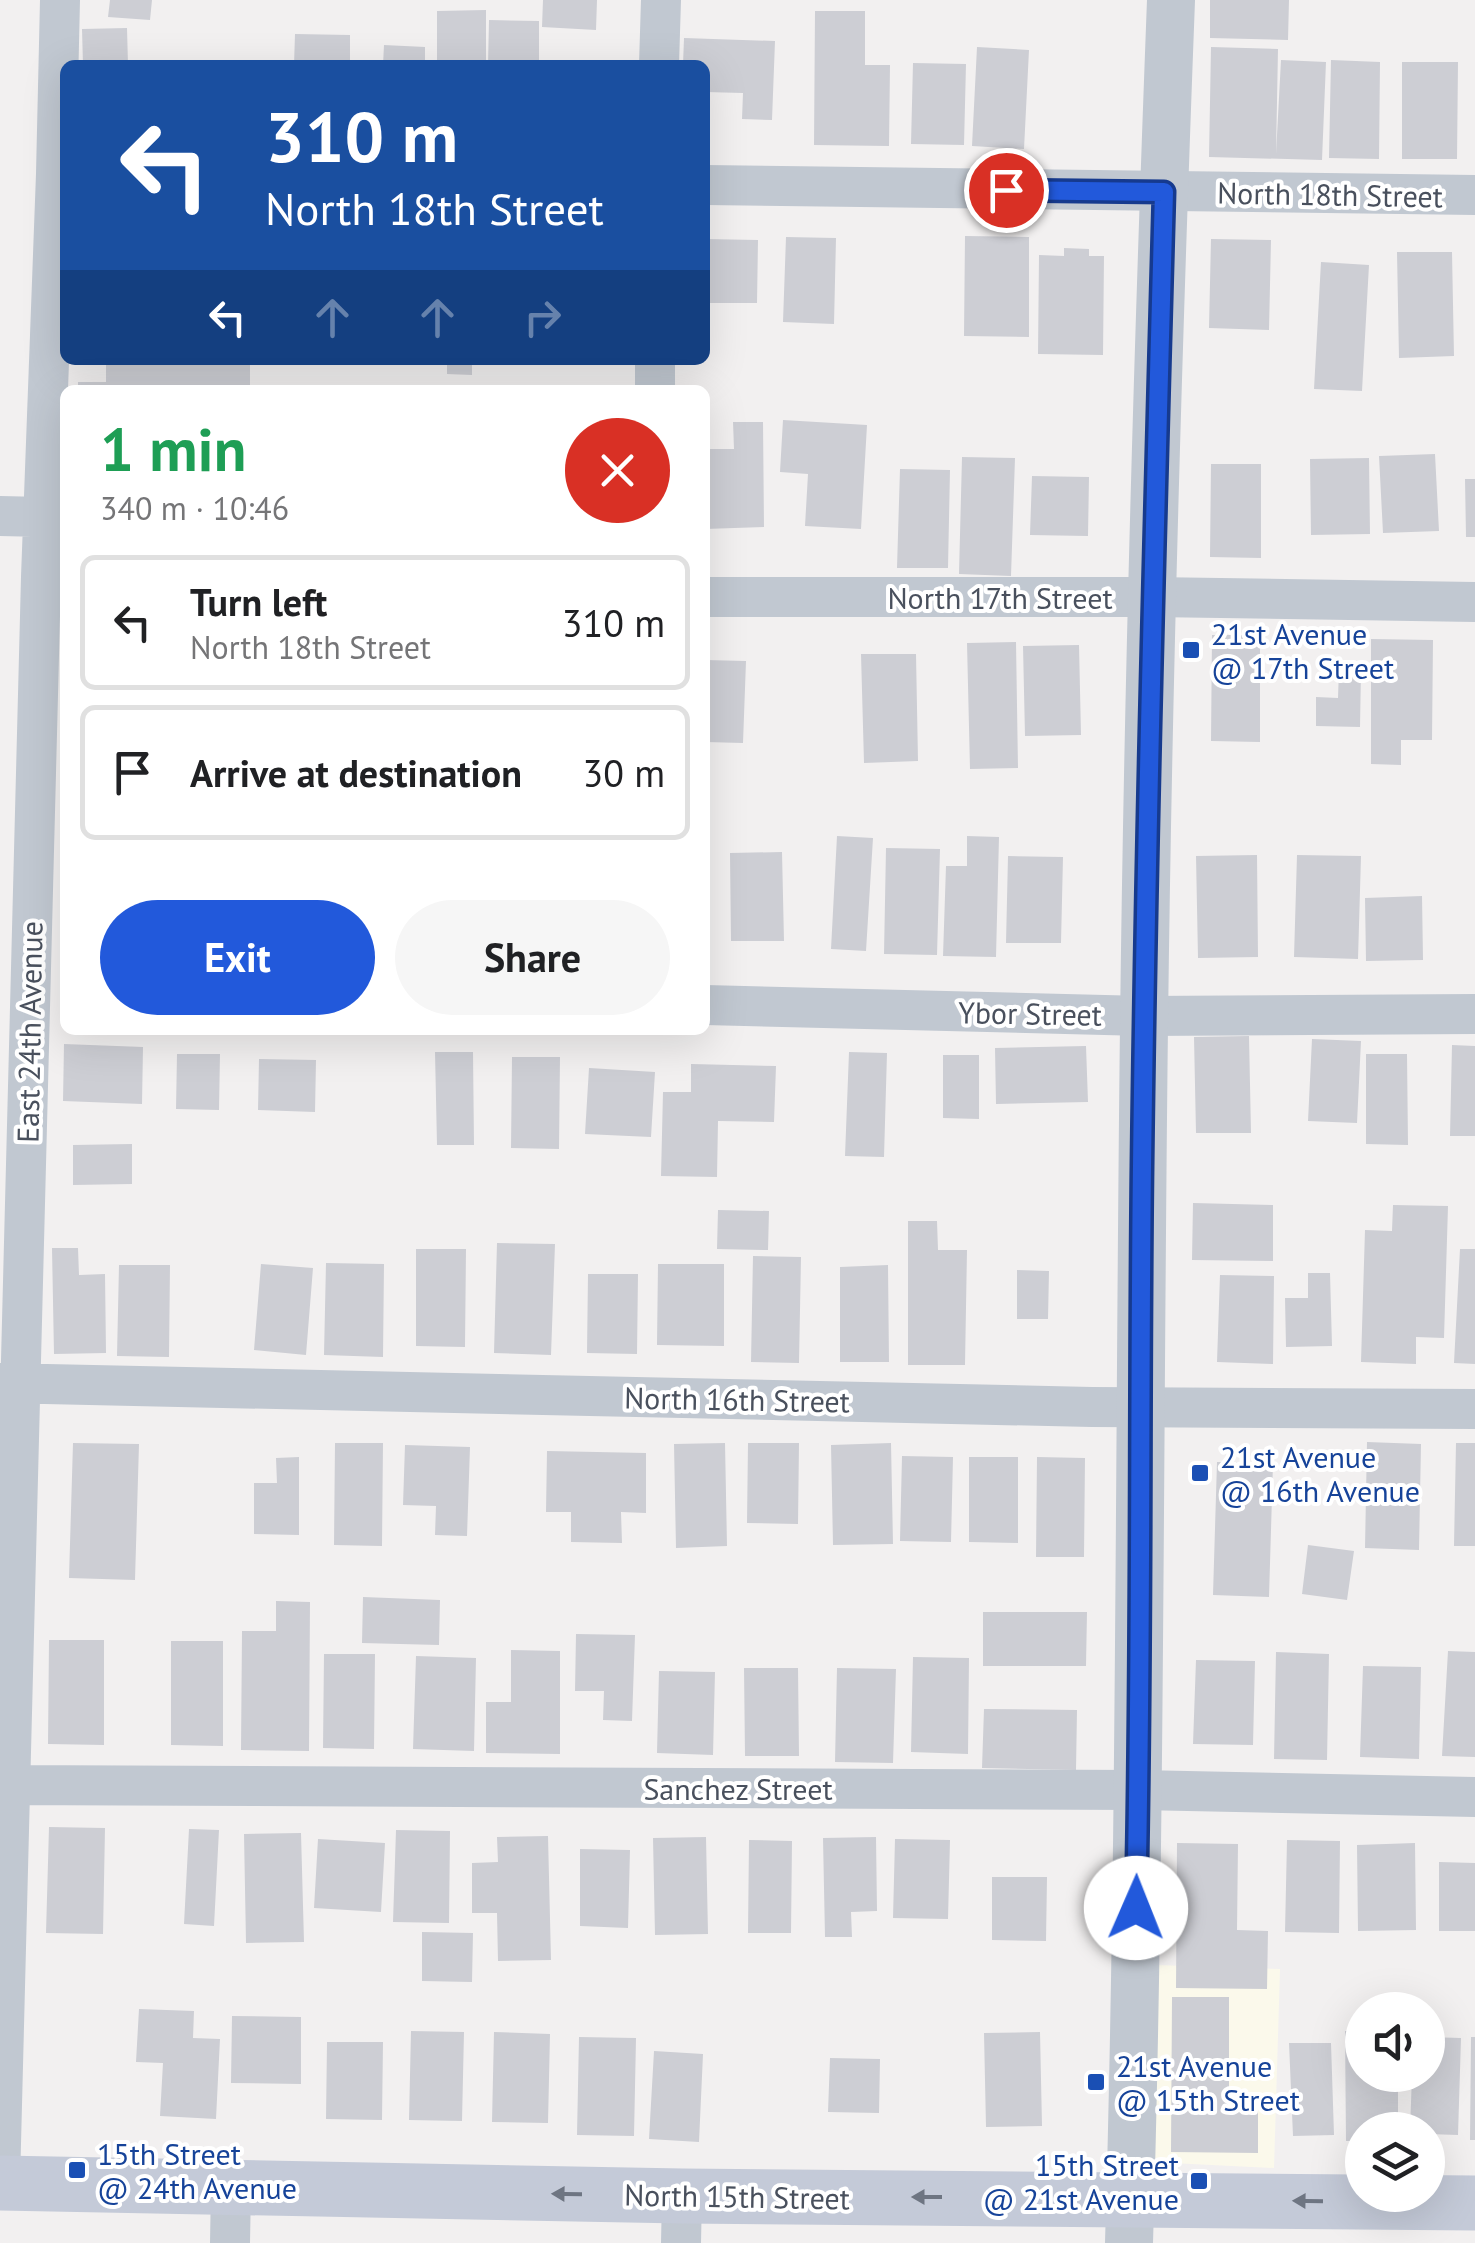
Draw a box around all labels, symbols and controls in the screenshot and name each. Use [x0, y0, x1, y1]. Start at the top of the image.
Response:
text: 310 m [265, 91, 458, 181]
icon: left [100, 100, 230, 230]
pin [964, 148, 1049, 233]
icon: arrive [979, 163, 1034, 218]
street label: North 18th Street [1217, 173, 1443, 215]
text: North 18th Street [265, 179, 604, 237]
icon: left [200, 290, 255, 345]
icon: ahead [305, 290, 360, 345]
icon: ahead [410, 290, 465, 345]
icon: right [515, 290, 570, 345]
text: 1 min [100, 410, 246, 488]
button: close [565, 418, 670, 523]
text: 340 m · 10:46 [100, 487, 289, 529]
text: Turn left [190, 577, 327, 626]
street label: North 17th Street [887, 578, 1113, 617]
icon: left [105, 595, 160, 650]
text: 310 m [562, 598, 665, 647]
place label: 21st Avenue @ 17th Street [1211, 614, 1394, 687]
text: North 18th Street [190, 626, 431, 668]
marker: 21st Avenue @ 17th Street [1180, 639, 1202, 661]
icon: arrive [105, 745, 160, 800]
text: Arrive at destination [190, 748, 522, 797]
text: 30 m [583, 748, 665, 797]
button: Exit [100, 900, 375, 1015]
button: Share [395, 900, 670, 1015]
street label: East 24th Avenue [8, 921, 50, 1143]
street label: Ybor Street [958, 992, 1102, 1034]
street label: North 16th Street [624, 1378, 850, 1420]
place label: 21st Avenue @ 16th Avenue [1220, 1437, 1420, 1510]
marker: 21st Avenue @ 16th Avenue [1189, 1462, 1211, 1484]
street label: Sanchez Street [643, 1769, 833, 1808]
position arrow [1084, 1856, 1188, 1960]
map controls [1345, 1992, 1445, 2212]
button: sound [1345, 1992, 1445, 2092]
place label: 21st Avenue @ 15th Street [1116, 2046, 1300, 2119]
marker: 21st Avenue @ 15th Street [1085, 2071, 1107, 2093]
button: layers [1345, 2112, 1445, 2212]
place label: 15th Street @ 24th Avenue [97, 2134, 297, 2207]
place label: 15th Street @ 21st Avenue [983, 2145, 1179, 2218]
marker: 15th Street @ 24th Avenue [66, 2159, 88, 2181]
marker: 15th Street @ 21st Avenue [1188, 2170, 1210, 2192]
street label: North 15th Street [624, 2175, 850, 2217]
one-way arrow [551, 2185, 583, 2201]
one-way arrow [911, 2189, 943, 2205]
one-way arrow [1291, 2193, 1323, 2209]

